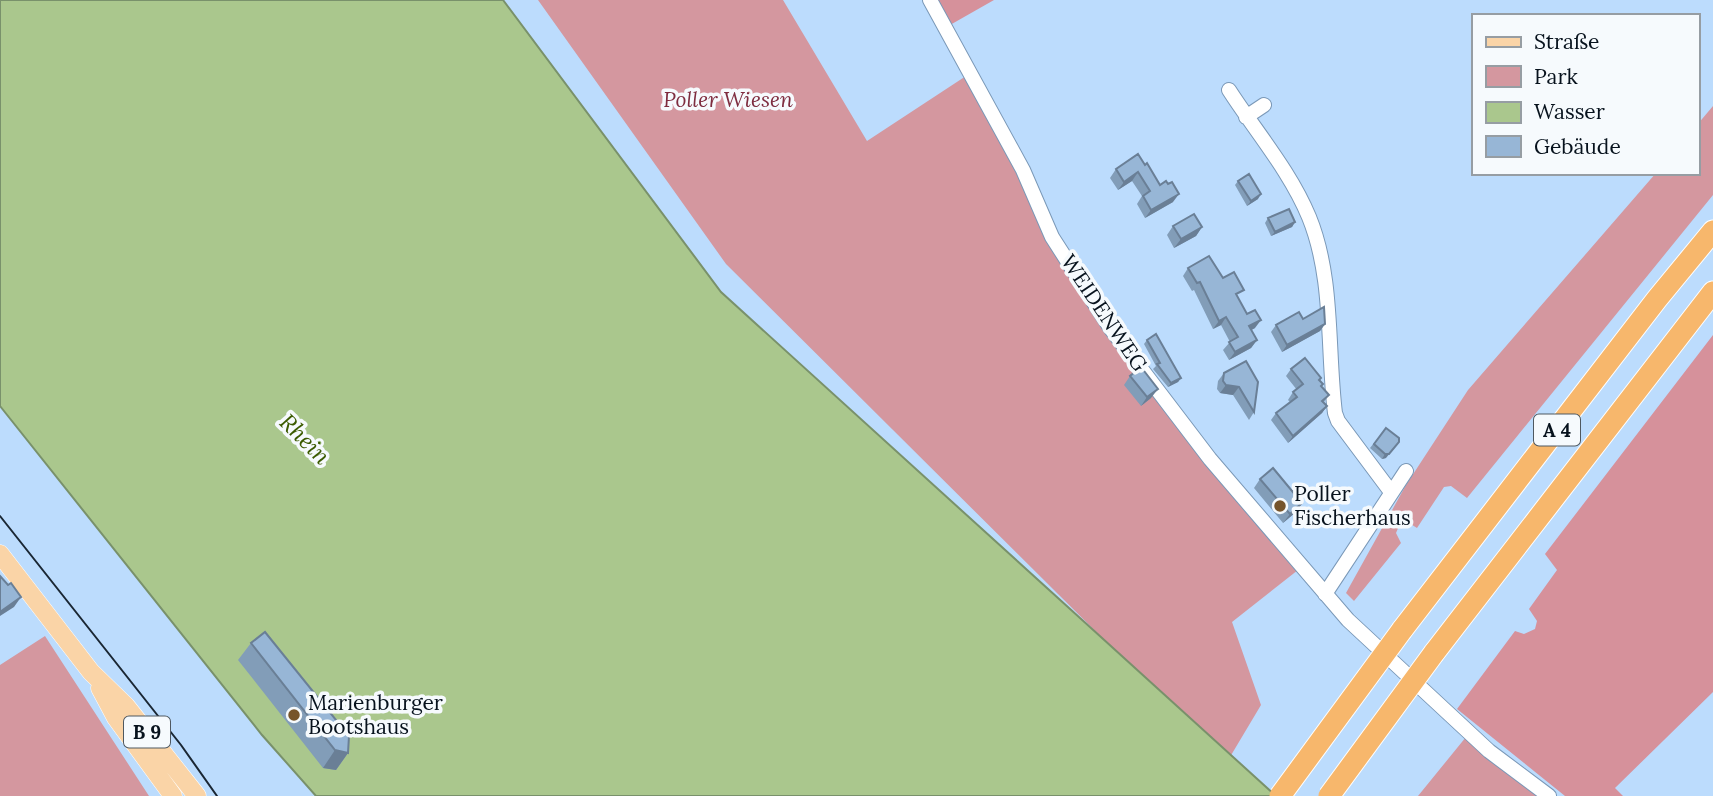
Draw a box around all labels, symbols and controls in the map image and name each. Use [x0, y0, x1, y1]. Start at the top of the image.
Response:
legend [1472, 14, 1699, 175]
text: Straße [1534, 28, 1599, 55]
text: Park [1534, 63, 1578, 90]
park label: Poller Wiesen [663, 86, 793, 113]
text: Wasser [1534, 98, 1605, 125]
text: Gebäude [1534, 133, 1621, 160]
street label: WEIDENWEG [1055, 249, 1153, 376]
water label: Rhein [274, 407, 337, 470]
road number: A 4 [1534, 414, 1580, 446]
place label: Poller Fischerhaus [1294, 480, 1411, 531]
marker: Poller Fischerhaus [1272, 498, 1288, 514]
place label: Marienburger Bootshaus [308, 689, 443, 740]
marker: Marienburger Bootshaus [286, 707, 302, 723]
road number: B 9 [124, 716, 170, 748]

